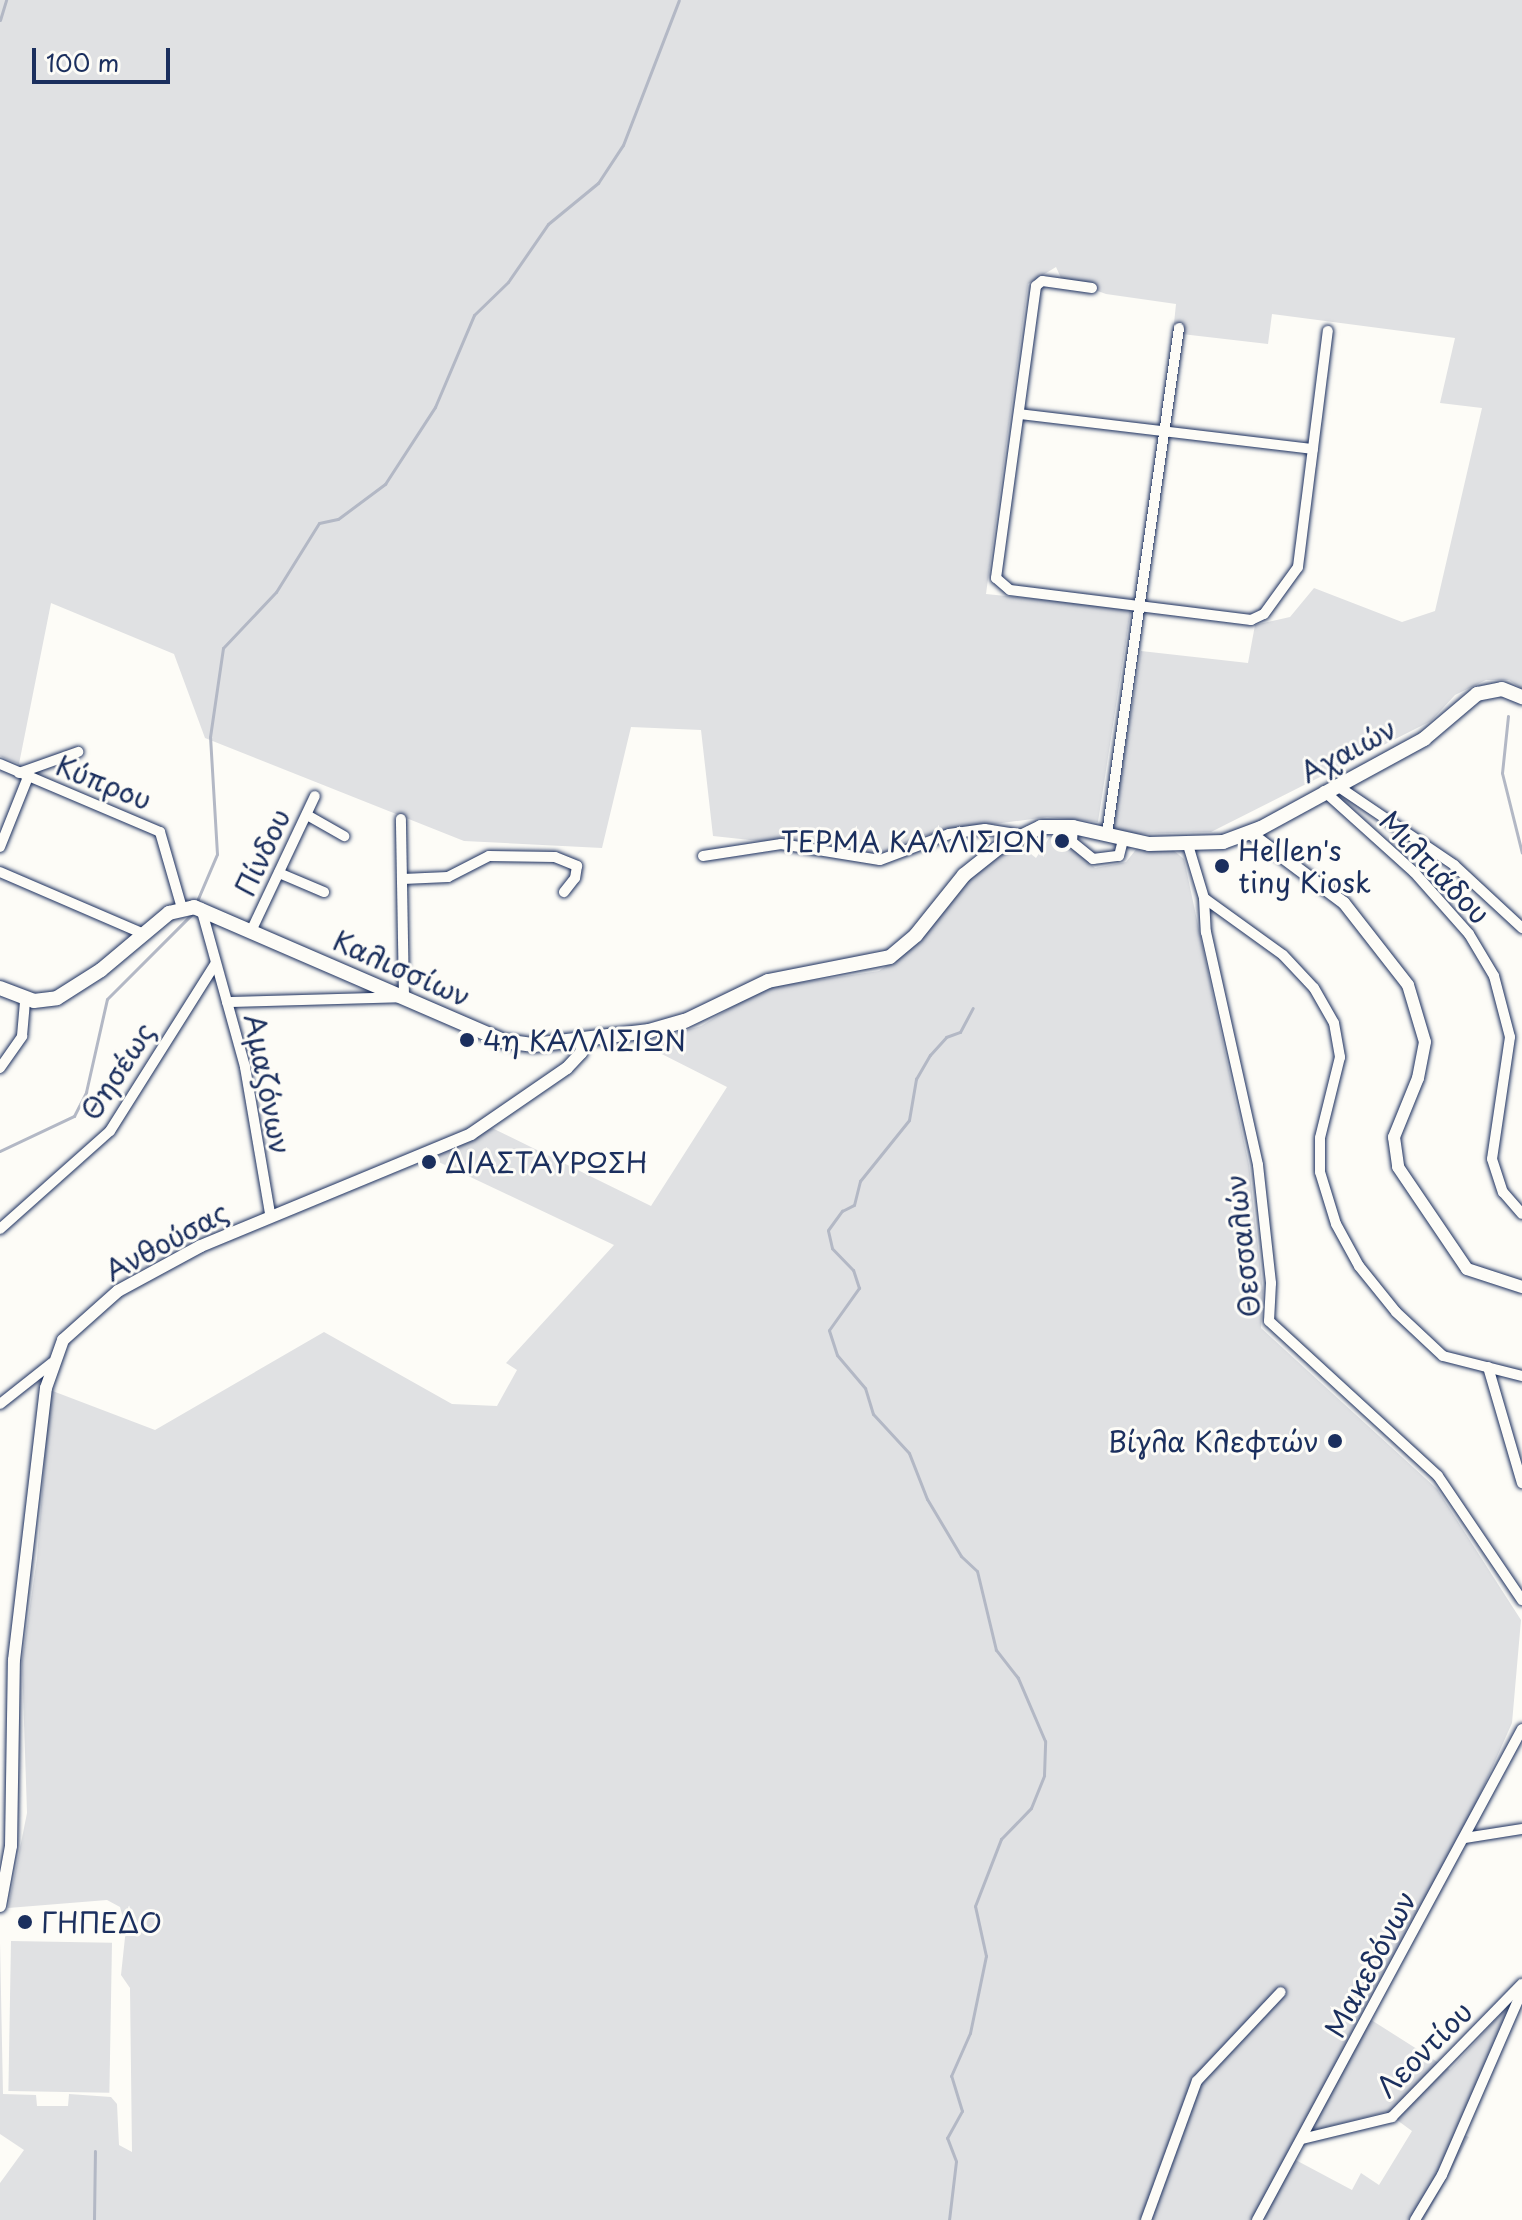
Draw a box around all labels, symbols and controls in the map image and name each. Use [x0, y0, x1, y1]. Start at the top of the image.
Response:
scale bar [36, 32, 174, 82]
text: 100 m [46, 44, 119, 80]
street label: Αχαιών [1294, 711, 1402, 789]
street label: Κύπρου [51, 748, 157, 816]
street label: Πίνδου [227, 803, 297, 901]
street label: Μιλτιάδου [1373, 804, 1497, 930]
place label: ΤΕΡΜΑ ΚΑΛΛΙΣΙΩΝ [780, 824, 1046, 858]
marker: ΤΕΡΜΑ ΚΑΛΛΙΣΙΩΝ [1053, 832, 1071, 850]
place label: Hellen's tiny Kiosk [1238, 833, 1372, 899]
marker: Hellen's tiny Kiosk [1213, 857, 1231, 875]
street label: Καλισσίων [328, 923, 476, 1013]
street label: Αμαζόνων [238, 1011, 298, 1157]
street label: Θησέως [73, 1016, 161, 1126]
place label: 4η ΚΑΛΛΙΣΙΩΝ [483, 1023, 686, 1057]
marker: 4η ΚΑΛΛΙΣΙΩΝ [458, 1031, 476, 1049]
place label: ΔΙΑΣΤΑΥΡΩΣΗ [445, 1145, 648, 1179]
marker: ΔΙΑΣΤΑΥΡΩΣΗ [420, 1153, 438, 1171]
street label: Θεσσαλών [1218, 1173, 1266, 1319]
street label: Ανθούσας [99, 1195, 233, 1287]
place label: Βίγλα Κλεφτών [1108, 1424, 1319, 1458]
marker: Βίγλα Κλεφτών [1326, 1432, 1344, 1450]
street label: Μακεδόνων [1317, 1885, 1423, 2043]
place label: ΓΗΠΕΔΟ [41, 1905, 162, 1939]
marker: ΓΗΠΕΔΟ [16, 1913, 34, 1931]
street label: Λεοντίου [1369, 1994, 1479, 2104]

